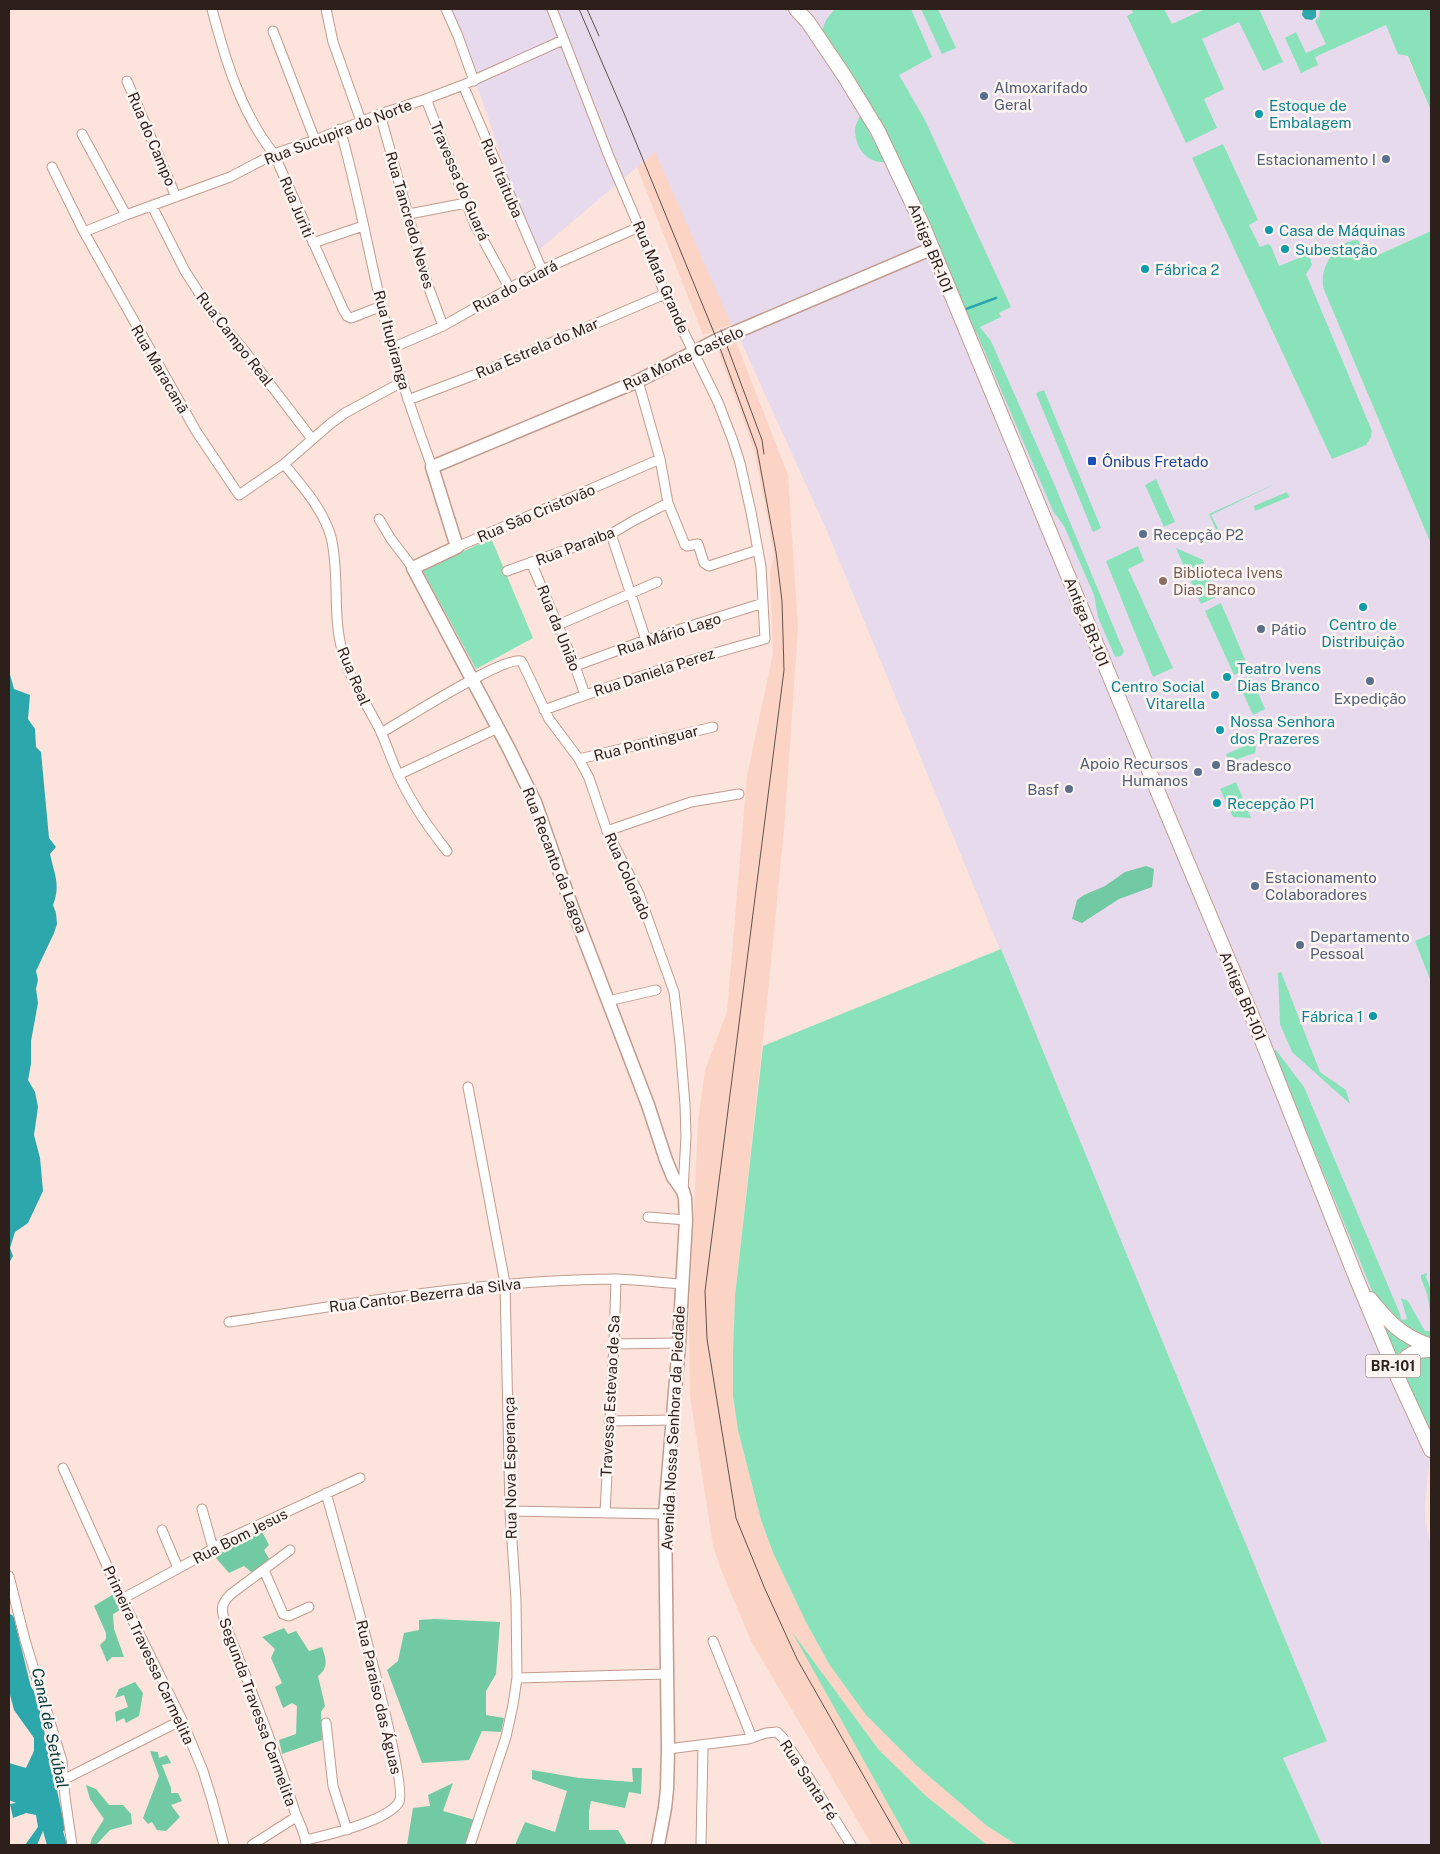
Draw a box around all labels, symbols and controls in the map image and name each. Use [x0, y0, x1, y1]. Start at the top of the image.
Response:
place label: Almoxarifado Geral [994, 79, 1088, 113]
street label: Rua do Campo [125, 89, 179, 189]
marker: Almoxarifado Geral [978, 90, 990, 102]
street label: Rua Sucupira do Norte [262, 96, 414, 168]
place label: Estoque de Embalagem [1269, 97, 1352, 131]
marker: Estoque de Embalagem [1253, 108, 1265, 120]
street label: Travessa do Guará [427, 119, 493, 243]
street label: Rua Itaituba [478, 136, 526, 220]
street label: Rua Tancredo Neves [382, 149, 438, 291]
place label: Estacionamento I [1256, 151, 1376, 168]
marker: Estacionamento I [1380, 153, 1392, 165]
street label: Rua Juriti [277, 174, 317, 240]
street label: Antiga BR-101 [905, 201, 957, 295]
street label: Rua Mata Grande [630, 218, 692, 336]
place label: Casa de Máquinas [1279, 222, 1405, 239]
marker: Casa de Máquinas [1263, 224, 1275, 236]
place label: Subestação [1295, 241, 1378, 258]
marker: Subestação [1279, 243, 1291, 255]
street label: Rua do Guará [470, 257, 560, 315]
place label: Fábrica 2 [1155, 261, 1220, 278]
marker: Fábrica 2 [1139, 263, 1151, 275]
street label: Rua Itupiranga [371, 288, 413, 392]
street label: Rua Campo Real [193, 289, 277, 389]
street label: Rua Estrela do Mar [473, 314, 601, 382]
street label: Rua Maracanã [128, 322, 192, 416]
street label: Rua Monte Castelo [620, 323, 746, 393]
place label: Ônibus Fretado [1102, 453, 1209, 470]
marker: Ônibus Fretado [1086, 455, 1098, 467]
street label: Rua São Cristovão [474, 480, 598, 546]
street label: Rua Paraiba [533, 523, 617, 569]
place label: Recepção P2 [1153, 526, 1244, 543]
marker: Recepção P2 [1137, 528, 1149, 540]
place label: Biblioteca Ivens Dias Branco [1173, 564, 1283, 598]
street label: Antiga BR-101 [1061, 575, 1113, 669]
marker: Biblioteca Ivens Dias Branco [1157, 575, 1169, 587]
street label: Rua da União [534, 583, 584, 673]
marker: Centro de Distribuição [1357, 601, 1369, 613]
street label: Rua Mário Lago [615, 609, 723, 659]
place label: Centro de Distribuição [1321, 616, 1405, 650]
place label: Pátio [1271, 621, 1306, 638]
marker: Pátio [1255, 623, 1267, 635]
street label: Rua Real [334, 644, 374, 708]
street label: Rua Daniela Perez [592, 644, 716, 700]
place label: Teatro Ivens Dias Branco [1237, 660, 1321, 694]
marker: Teatro Ivens Dias Branco [1221, 671, 1233, 683]
marker: Expedição [1364, 675, 1376, 687]
place label: Centro Social Vitarella [1111, 678, 1205, 712]
marker: Centro Social Vitarella [1209, 689, 1221, 701]
place label: Expedição [1334, 690, 1406, 707]
place label: Nossa Senhora dos Prazeres [1230, 713, 1335, 747]
street label: Rua Pontinguar [592, 722, 700, 764]
marker: Nossa Senhora dos Prazeres [1214, 724, 1226, 736]
place label: Apoio Recursos Humanos [1079, 755, 1188, 789]
place label: Bradesco [1226, 757, 1292, 774]
marker: Bradesco [1210, 759, 1222, 771]
marker: Apoio Recursos Humanos [1192, 766, 1204, 778]
place label: Basf [1027, 781, 1059, 798]
marker: Basf [1063, 783, 1075, 795]
street label: Rua Recanto da Lagoa [519, 785, 591, 935]
place label: Recepção P1 [1227, 795, 1315, 812]
marker: Recepção P1 [1211, 797, 1223, 809]
street label: Rua Colorado [601, 830, 655, 922]
place label: Estacionamento Colaboradores [1265, 869, 1377, 903]
marker: Estacionamento Colaboradores [1249, 880, 1261, 892]
place label: Departamento Pessoal [1310, 928, 1410, 962]
marker: Departamento Pessoal [1294, 939, 1306, 951]
street label: Antiga BR-101 [1217, 949, 1269, 1043]
place label: Fábrica 1 [1301, 1008, 1363, 1025]
marker: Fábrica 1 [1367, 1010, 1379, 1022]
street label: Rua Cantor Bezerra da Silva [328, 1275, 522, 1315]
street label: Avenida Nossa Senhora da Piedade [658, 1305, 688, 1551]
street label: Travessa Estevao de Sa [597, 1314, 623, 1478]
road number: BR-101 [1366, 1354, 1420, 1378]
street label: Rua Nova Esperança [500, 1397, 520, 1539]
street label: Rua Bom Jesus [190, 1505, 290, 1567]
street label: Primeira Travessa Carmelita [100, 1563, 198, 1747]
street label: Segunda Travessa Carmelita [216, 1616, 300, 1808]
street label: Rua Paraiso das Águas [353, 1618, 405, 1776]
water label: Canal de Setúbal [28, 1666, 72, 1790]
street label: Rua Santa Fé [777, 1737, 841, 1823]

